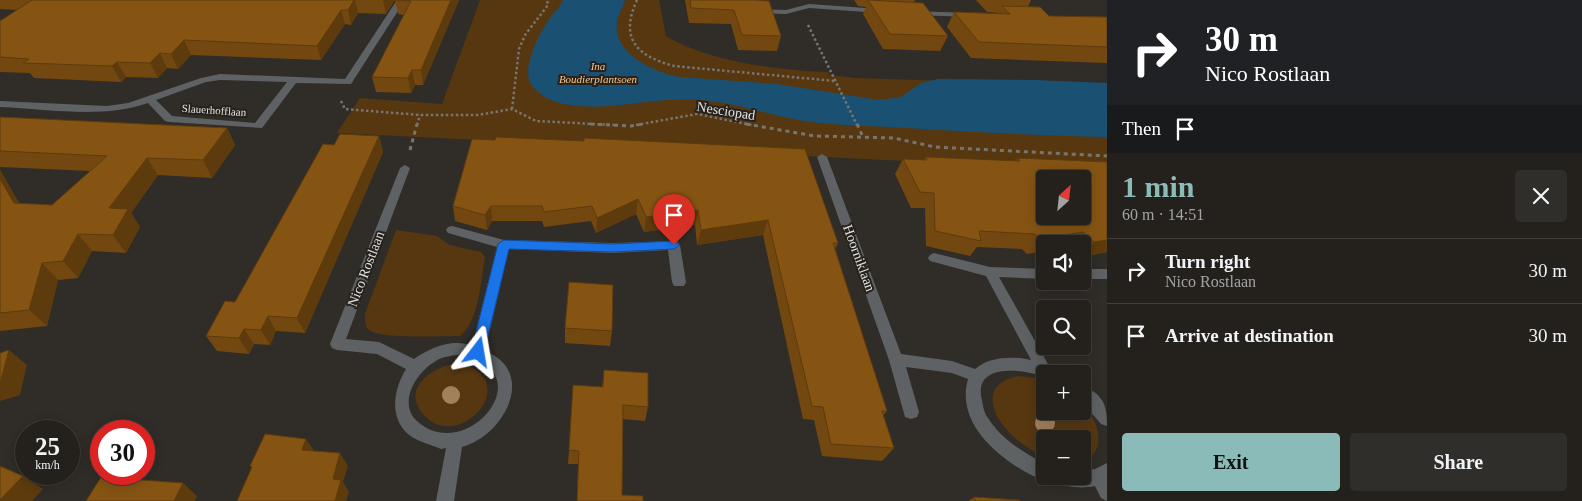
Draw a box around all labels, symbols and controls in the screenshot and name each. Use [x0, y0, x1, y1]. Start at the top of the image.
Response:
icon: right [1122, 20, 1187, 85]
text: 30 m [1205, 20, 1278, 59]
park label: Ina Boudierplantsoen [559, 60, 638, 85]
text: Nico Rostlaan [1205, 61, 1330, 86]
street label: Nesciopad [696, 99, 756, 123]
street label: Slauerhofflaan [181, 102, 247, 118]
icon: arrive [1171, 115, 1199, 143]
text: Then [1122, 118, 1161, 139]
north arrow [1036, 170, 1091, 225]
map controls [1036, 170, 1091, 485]
text: 1 min [1122, 170, 1195, 203]
button: close [1515, 170, 1567, 222]
pin [653, 194, 695, 245]
icon: arrive [660, 201, 688, 229]
text: 60 m · 14:51 [1122, 206, 1204, 223]
street label: Hoorniklaan [840, 223, 878, 293]
street label: Nico Rostlaan [345, 229, 387, 309]
button: sound [1036, 235, 1091, 290]
text: Turn right [1165, 251, 1250, 272]
icon: right [1122, 257, 1150, 285]
text: 30 m [1528, 260, 1567, 281]
text: Nico Rostlaan [1165, 273, 1256, 290]
button: search [1036, 300, 1091, 355]
icon: arrive [1122, 322, 1150, 350]
position arrow [451, 325, 503, 377]
text: Arrive at destination [1165, 325, 1334, 346]
text: 30 m [1528, 325, 1567, 346]
button: + [1036, 365, 1091, 420]
speed limit sign: 30 [90, 420, 155, 485]
button: − [1036, 430, 1091, 485]
text: 25 [35, 433, 60, 460]
button: Exit [1122, 433, 1340, 491]
button: Share [1350, 433, 1567, 491]
text: km/h [35, 458, 60, 472]

